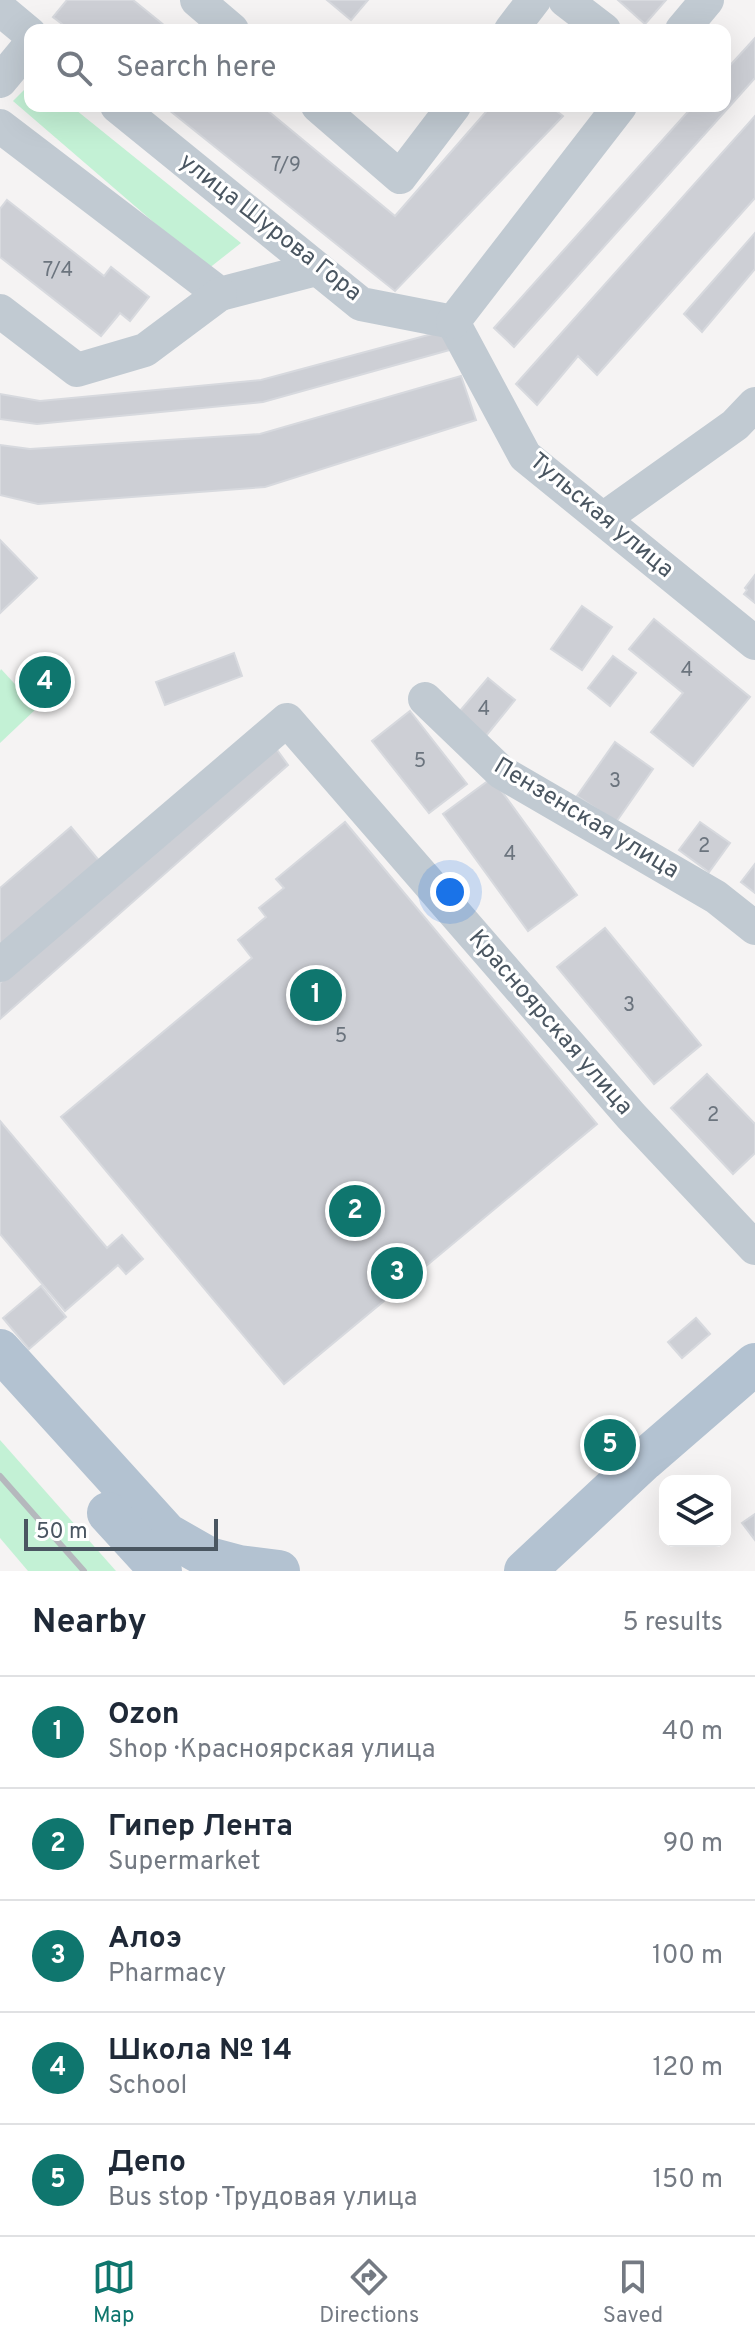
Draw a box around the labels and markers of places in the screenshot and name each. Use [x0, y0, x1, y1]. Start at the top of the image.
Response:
pin: 4 [19, 652, 71, 712]
pin: 1 [290, 965, 342, 1025]
pin: 2 [329, 1181, 381, 1241]
pin: 3 [371, 1243, 423, 1303]
pin: 5 [584, 1415, 636, 1475]

